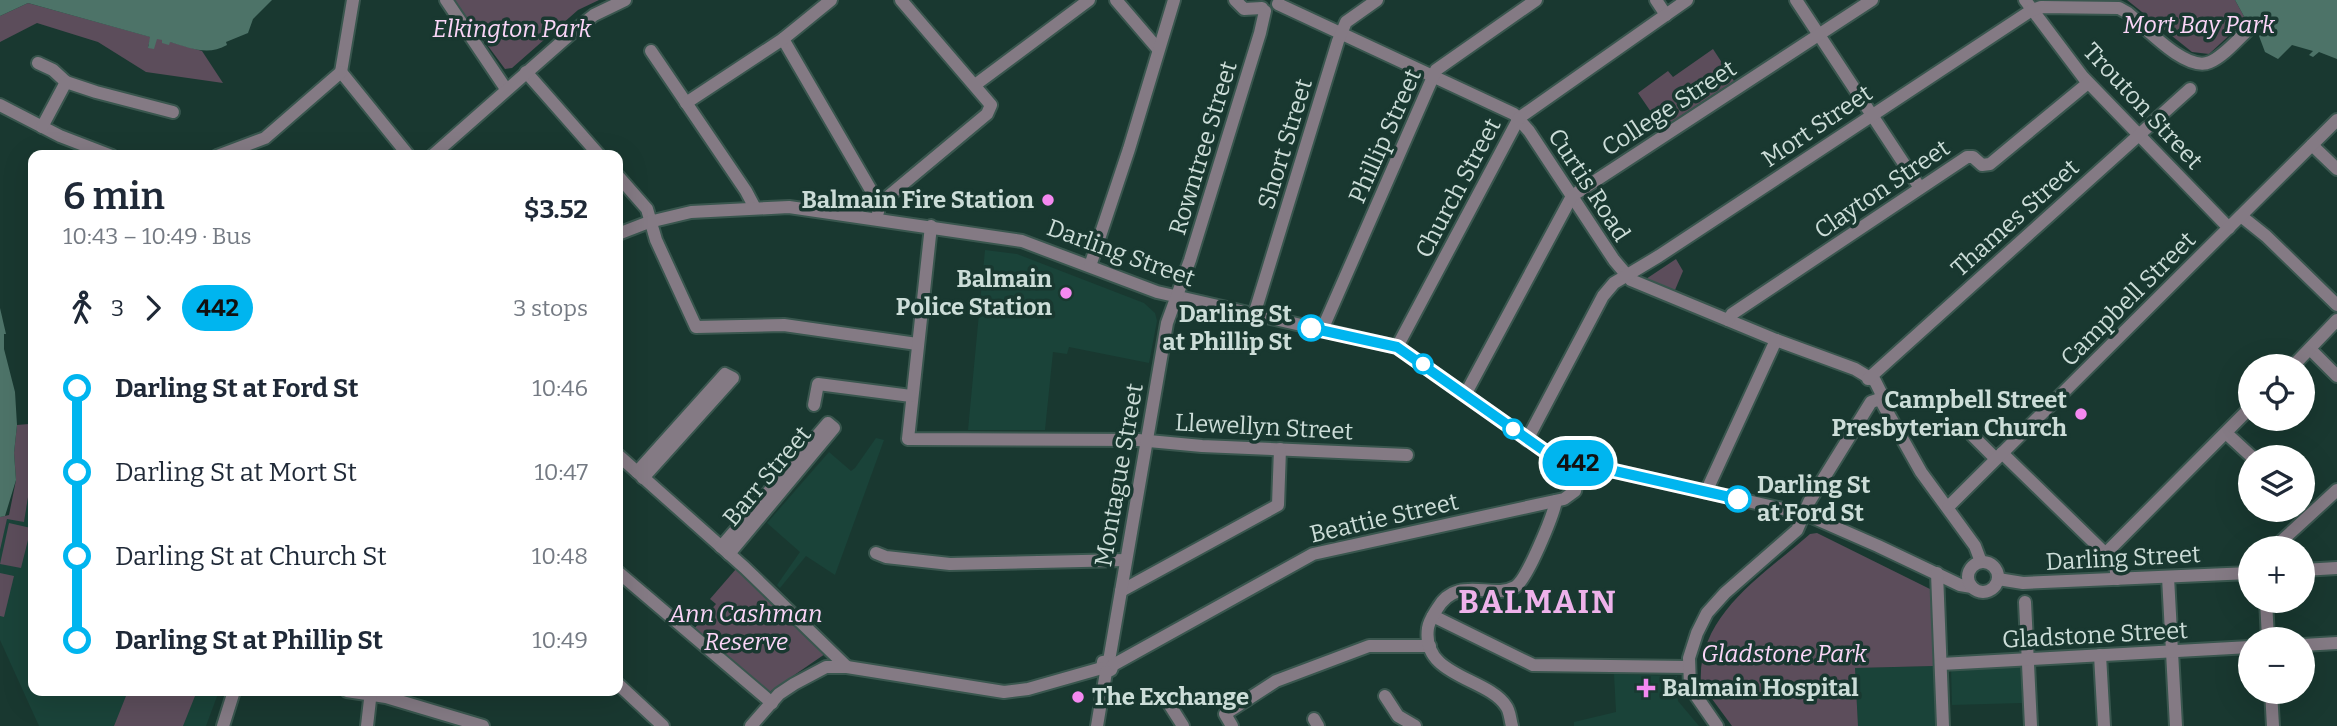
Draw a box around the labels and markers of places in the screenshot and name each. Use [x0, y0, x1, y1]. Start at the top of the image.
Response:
place label: Balmain Fire Station [801, 186, 1035, 214]
marker: Balmain Fire Station [1040, 192, 1056, 208]
place label: Balmain Police Station [896, 265, 1053, 321]
marker: Balmain Police Station [1058, 285, 1074, 301]
place label: Darling St at Phillip St [1162, 300, 1293, 356]
marker: Darling St at Phillip St [1298, 315, 1324, 341]
unlabelled marker [1413, 354, 1433, 374]
place label: Campbell Street Presbyterian Church [1832, 386, 2068, 442]
marker: Campbell Street Presbyterian Church [2073, 406, 2089, 422]
unlabelled marker [1503, 419, 1523, 439]
place label: Darling St at Ford St [1757, 471, 1871, 527]
marker: Darling St at Ford St [1725, 486, 1751, 512]
place label: Balmain Hospital [1662, 674, 1859, 702]
marker: Balmain Hospital [1636, 678, 1656, 698]
place label: The Exchange [1092, 683, 1249, 711]
marker: The Exchange [1070, 689, 1086, 705]

